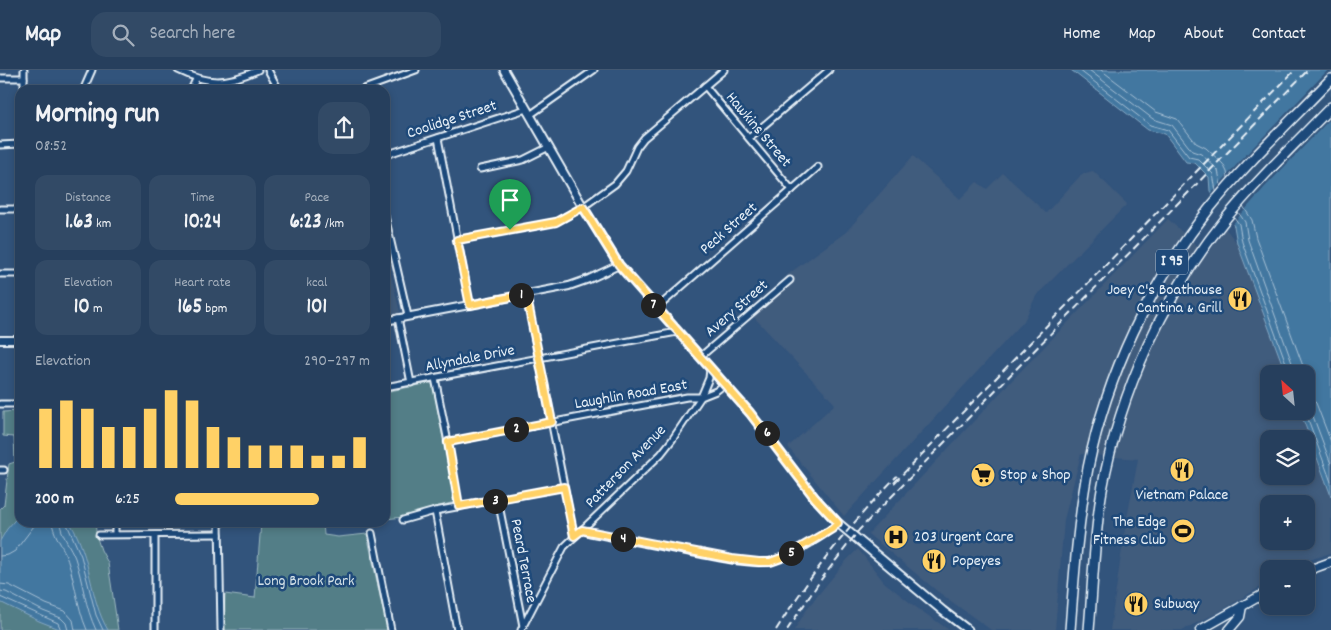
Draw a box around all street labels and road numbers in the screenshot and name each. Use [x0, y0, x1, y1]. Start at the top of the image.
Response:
street label: Hawkins Street [720, 87, 796, 173]
street label: Coolidge Street [404, 95, 500, 145]
street label: Peck Street [695, 197, 763, 261]
road number: I 95 [1156, 250, 1188, 274]
street label: Avery Street [700, 275, 774, 343]
street label: Allyndale Drive [423, 339, 517, 379]
street label: Laughlin Road East [573, 374, 689, 416]
street label: Patterson Avenue [580, 420, 672, 514]
street label: Peard Terrace [504, 517, 542, 605]

